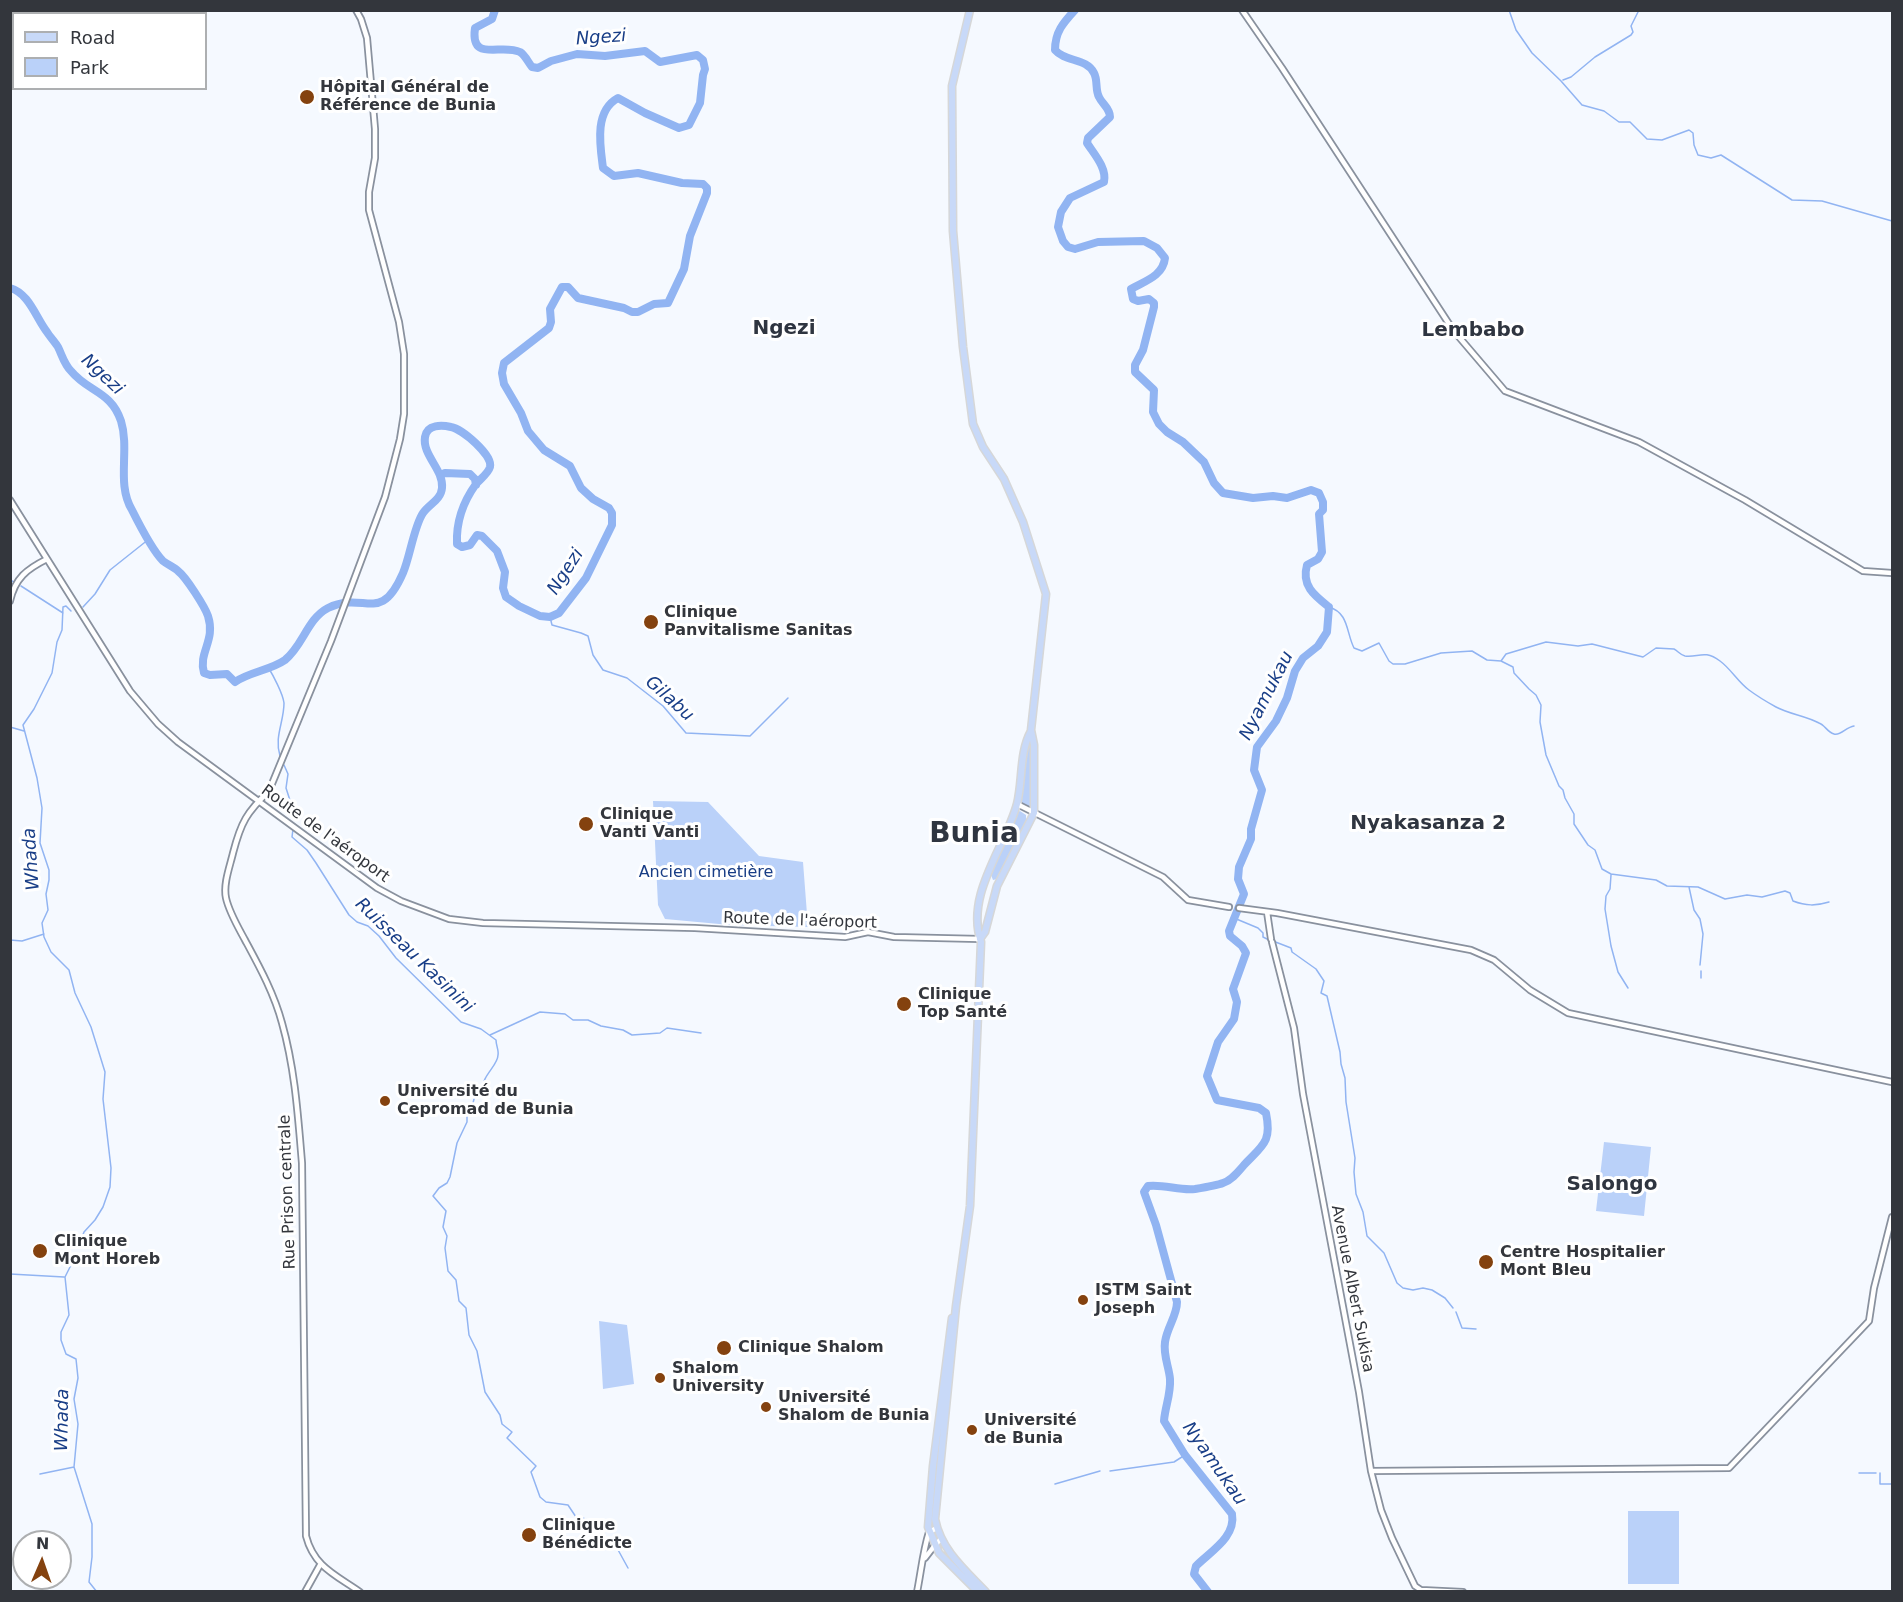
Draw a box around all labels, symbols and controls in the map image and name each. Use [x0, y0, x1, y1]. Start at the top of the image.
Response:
legend [12, 12, 207, 90]
water label: Ngezi [575, 25, 627, 51]
text: Road [70, 27, 115, 48]
text: Park [70, 57, 109, 78]
place label: Hôpital Général de Référence de Bunia [320, 78, 496, 116]
marker: Hôpital Général de Référence de Bunia [298, 88, 316, 106]
district label: Ngezi [752, 317, 816, 341]
district label: Lembabo [1421, 319, 1525, 343]
water label: Ngezi [76, 350, 128, 400]
water label: Ngezi [543, 545, 589, 599]
place label: Clinique Panvitalisme Sanitas [664, 603, 853, 641]
marker: Clinique Panvitalisme Sanitas [642, 613, 660, 631]
water label: Nyamukau [1235, 648, 1299, 744]
water label: Gilabu [640, 672, 698, 726]
street label: Route de l'aéroport [257, 781, 393, 887]
place label: Clinique Vanti Vanti [600, 805, 699, 843]
district label: Nyakasanza 2 [1350, 812, 1506, 836]
marker: Clinique Vanti Vanti [577, 815, 595, 833]
district label: Bunia [929, 818, 1019, 852]
water label: Whada [19, 827, 45, 891]
park label: Ancien cimetière [639, 863, 773, 883]
water label: Ruisseau Kasinini [350, 894, 478, 1018]
street label: Route de l'aéroport [723, 909, 877, 933]
place label: Clinique Top Santé [918, 985, 1007, 1023]
marker: Clinique Top Santé [895, 995, 913, 1013]
place label: Université du Cepromad de Bunia [397, 1082, 574, 1120]
marker: Université du Cepromad de Bunia [378, 1094, 392, 1108]
street label: Rue Prison centrale [276, 1114, 300, 1270]
district label: Salongo [1567, 1173, 1657, 1197]
street label: Avenue Albert Sukisa [1326, 1204, 1378, 1374]
place label: Clinique Mont Horeb [54, 1232, 160, 1270]
marker: Clinique Mont Horeb [31, 1242, 49, 1260]
place label: Centre Hospitalier Mont Bleu [1500, 1243, 1665, 1281]
marker: Centre Hospitalier Mont Bleu [1477, 1253, 1495, 1271]
place label: ISTM Saint Joseph [1095, 1281, 1192, 1319]
marker: ISTM Saint Joseph [1076, 1293, 1090, 1307]
place label: Clinique Shalom [738, 1338, 884, 1358]
marker: Clinique Shalom [715, 1339, 733, 1357]
place label: Shalom University [672, 1359, 764, 1397]
marker: Shalom University [653, 1371, 667, 1385]
water label: Whada [52, 1388, 74, 1452]
place label: Université Shalom de Bunia [778, 1388, 930, 1426]
marker: Université Shalom de Bunia [759, 1400, 773, 1414]
place label: Université de Bunia [984, 1411, 1077, 1449]
water label: Nyamukau [1177, 1418, 1251, 1510]
marker: Université de Bunia [965, 1423, 979, 1437]
place label: Clinique Bénédicte [542, 1516, 632, 1554]
marker: Clinique Bénédicte [520, 1526, 538, 1544]
north arrow [12, 1530, 72, 1590]
text: N [36, 1534, 50, 1553]

